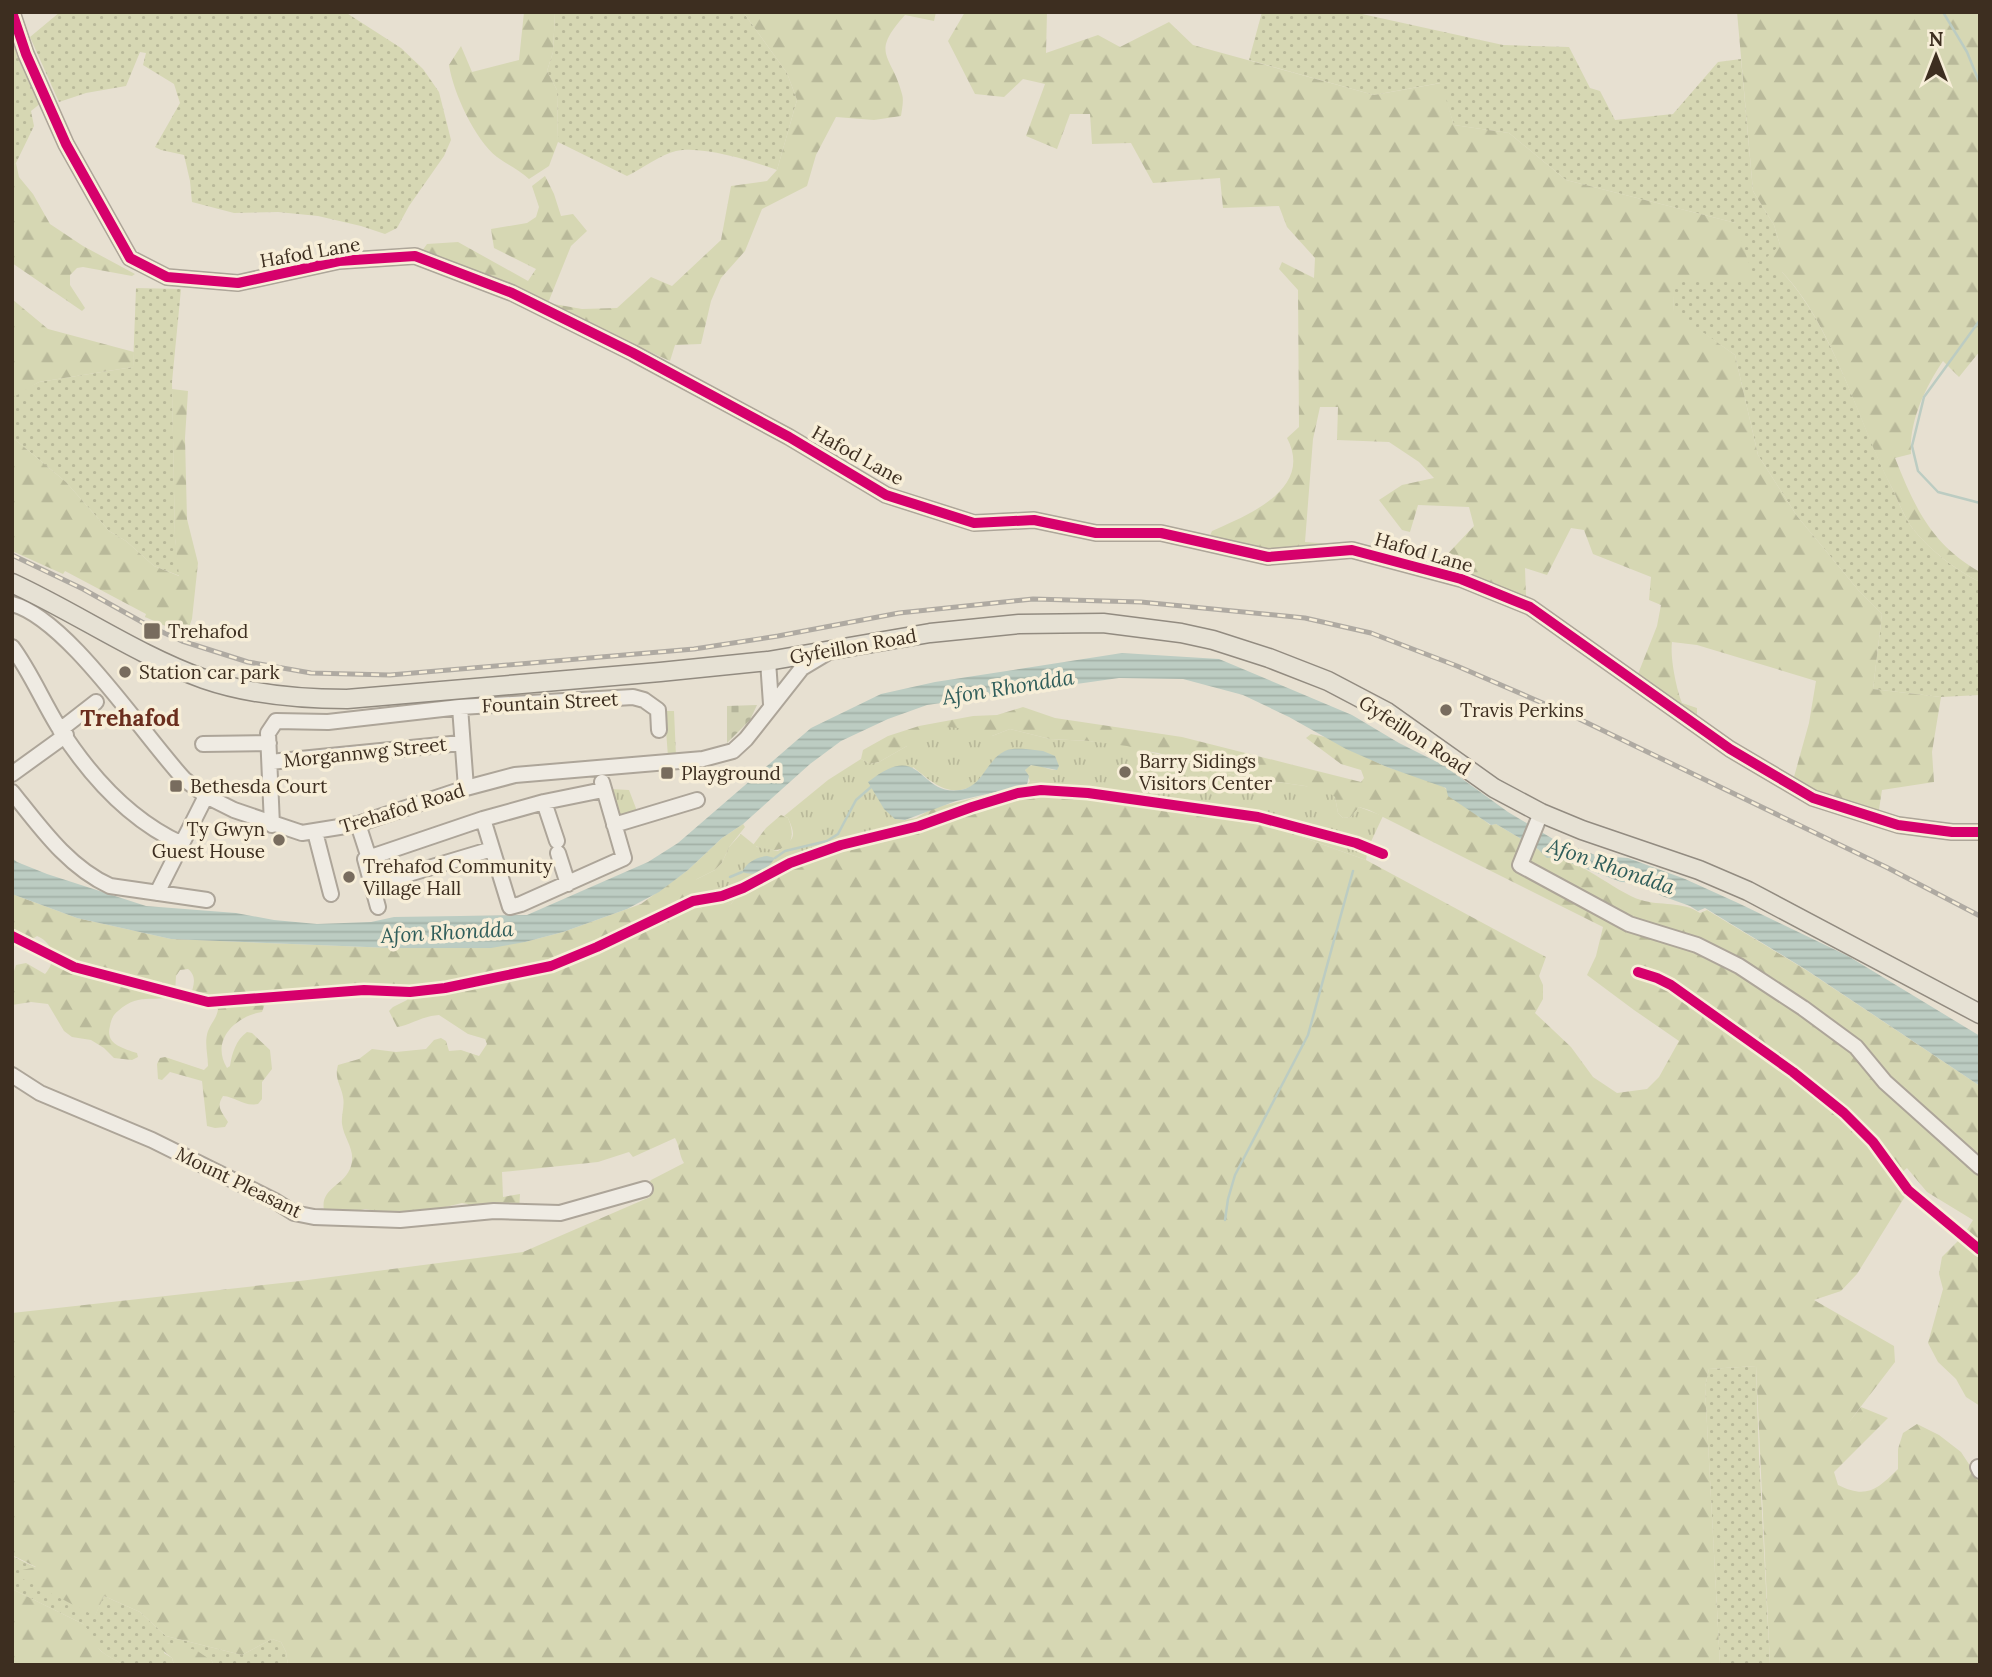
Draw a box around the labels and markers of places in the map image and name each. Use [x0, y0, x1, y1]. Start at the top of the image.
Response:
place label: Trehafod [168, 619, 248, 643]
marker: Trehafod [142, 621, 162, 641]
place label: Station car park [139, 660, 280, 684]
marker: Station car park [117, 664, 133, 680]
place label: Travis Perkins [1460, 698, 1584, 722]
marker: Travis Perkins [1438, 702, 1454, 718]
place label: Barry Sidings Visitors Center [1138, 749, 1273, 795]
place label: Playground [681, 761, 781, 785]
marker: Barry Sidings Visitors Center [1117, 764, 1133, 780]
marker: Playground [659, 765, 675, 781]
place label: Bethesda Court [190, 774, 328, 798]
marker: Bethesda Court [168, 778, 184, 794]
place label: Ty Gwyn Guest House [152, 817, 265, 863]
marker: Ty Gwyn Guest House [271, 832, 287, 848]
place label: Trehafod Community Village Hall [362, 854, 553, 900]
marker: Trehafod Community Village Hall [341, 869, 357, 885]

